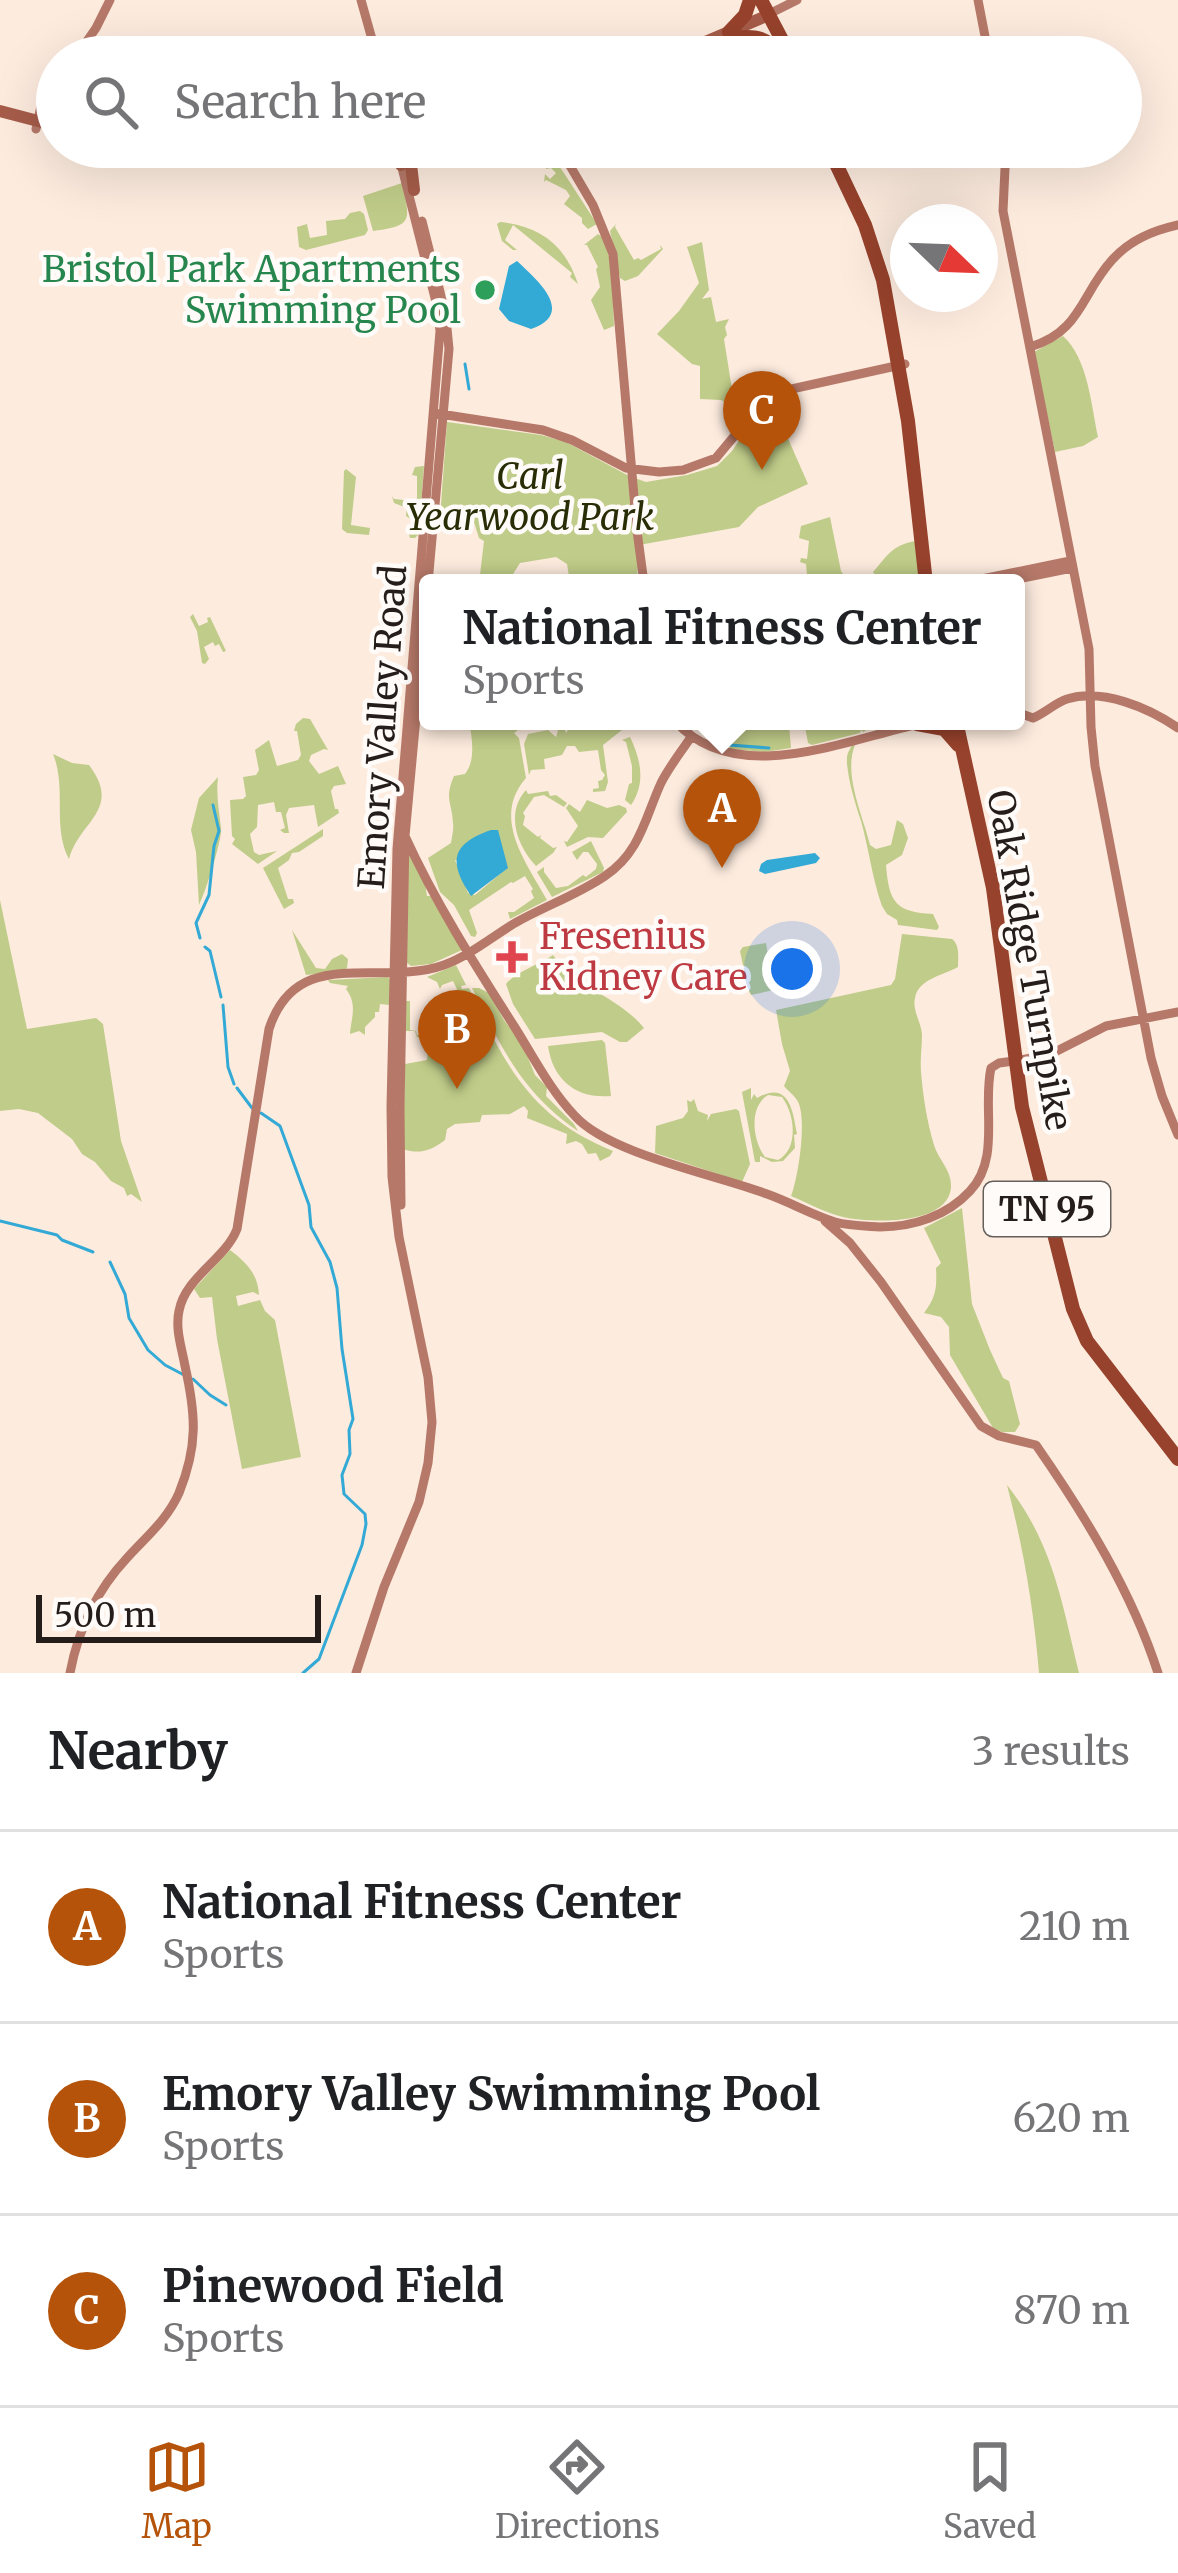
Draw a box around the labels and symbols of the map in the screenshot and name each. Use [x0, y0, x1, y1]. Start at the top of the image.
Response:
north arrow [890, 204, 998, 312]
place label: Bristol Park Apartments Swimming Pool [42, 247, 461, 333]
marker: Bristol Park Apartments Swimming Pool [472, 277, 498, 303]
pin: C [723, 371, 801, 470]
park label: Carl Yearwood Park [406, 454, 654, 540]
street label: Emory Valley Road [349, 563, 416, 891]
pin: A [683, 769, 761, 868]
street label: Oak Ridge Turnpike [977, 786, 1082, 1134]
place label: Fresenius Kidney Care [539, 914, 748, 1000]
your location [762, 939, 822, 999]
marker: Fresenius Kidney Care [496, 941, 528, 973]
pin: B [418, 990, 496, 1089]
road number: TN 95 [984, 1182, 1110, 1236]
scale bar [36, 1589, 321, 1642]

